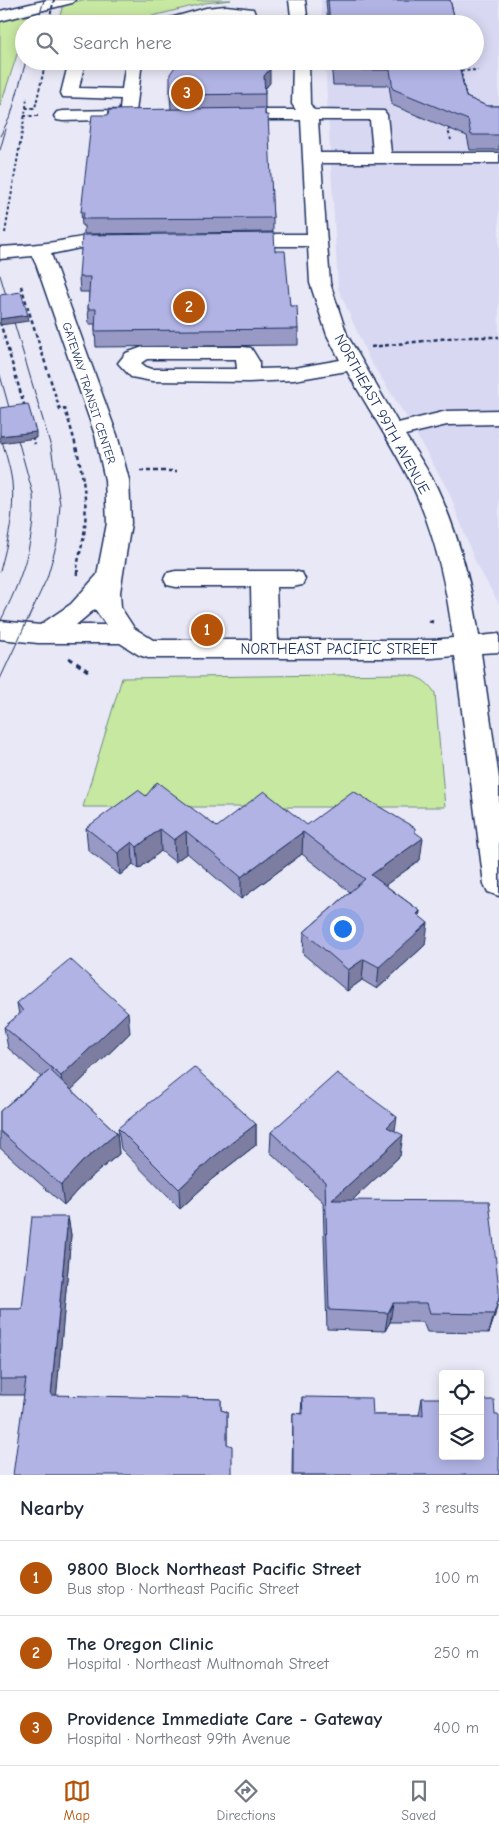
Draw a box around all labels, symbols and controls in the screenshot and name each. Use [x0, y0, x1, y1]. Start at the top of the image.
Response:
search box [15, 15, 484, 70]
icon: search [33, 29, 61, 57]
text: Search here [73, 32, 172, 54]
pin: 3 [171, 74, 203, 112]
pin: 2 [173, 288, 205, 326]
street label: GATEWAY TRANSIT CENTER [59, 320, 119, 466]
street label: NORTHEAST 99TH AVENUE [330, 331, 434, 497]
pin: 1 [191, 611, 223, 649]
street label: NORTHEAST PACIFIC STREET [241, 640, 438, 658]
your location [330, 916, 356, 942]
map controls [439, 1370, 484, 1460]
button: locate [439, 1370, 484, 1415]
button: layers [439, 1415, 484, 1460]
text: Nearby [20, 1496, 84, 1520]
text: 3 results [422, 1499, 479, 1517]
text: 9800 Block Northeast Pacific Street [67, 1558, 361, 1580]
text: 1 [33, 1569, 39, 1587]
text: 100 m [435, 1569, 479, 1587]
text: Bus stop · Northeast Pacific Street [67, 1580, 299, 1598]
text: The Oregon Clinic [67, 1633, 213, 1655]
text: 2 [32, 1644, 40, 1662]
text: 250 m [434, 1644, 479, 1662]
text: Hospital · Northeast Multnomah Street [67, 1655, 329, 1673]
text: Providence Immediate Care - Gateway [67, 1708, 382, 1730]
text: 3 [32, 1719, 40, 1737]
text: 400 m [433, 1719, 479, 1737]
text: Hospital · Northeast 99th Avenue [67, 1730, 291, 1748]
tab: Map [63, 1777, 91, 1824]
tab: Directions [216, 1777, 276, 1824]
tab: Saved [401, 1777, 436, 1824]

